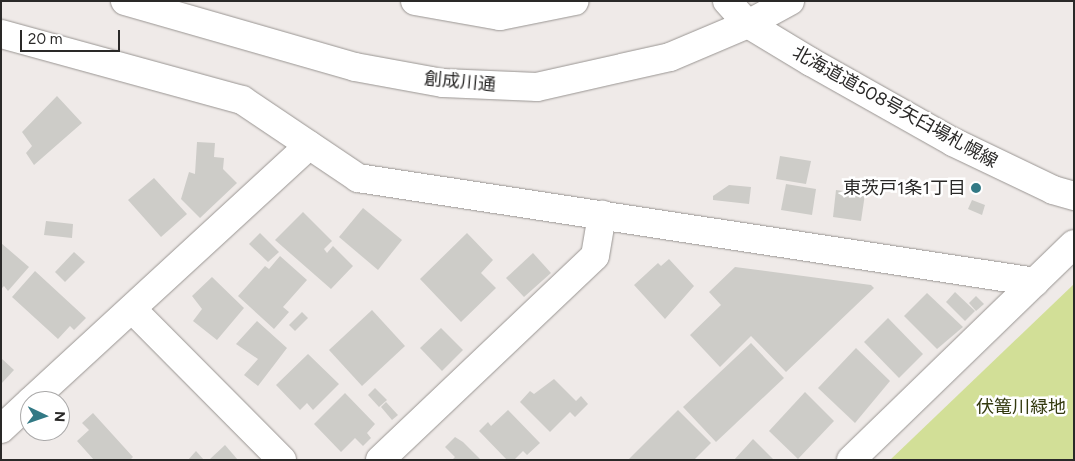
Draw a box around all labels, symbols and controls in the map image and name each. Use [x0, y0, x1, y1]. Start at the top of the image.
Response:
scale bar [22, 20, 122, 52]
text: 20 m [28, 30, 62, 48]
street label: 北海道道508号矢臼場札幌線 [789, 42, 1001, 172]
street label: 創成川通 [423, 68, 497, 96]
place label: 東茨戸1条1丁目 [843, 177, 966, 199]
marker: 東茨戸1条1丁目 [970, 182, 982, 194]
north arrow [20, 391, 70, 441]
park label: 伏篭川緑地 [976, 396, 1066, 418]
text: N [51, 411, 68, 423]

